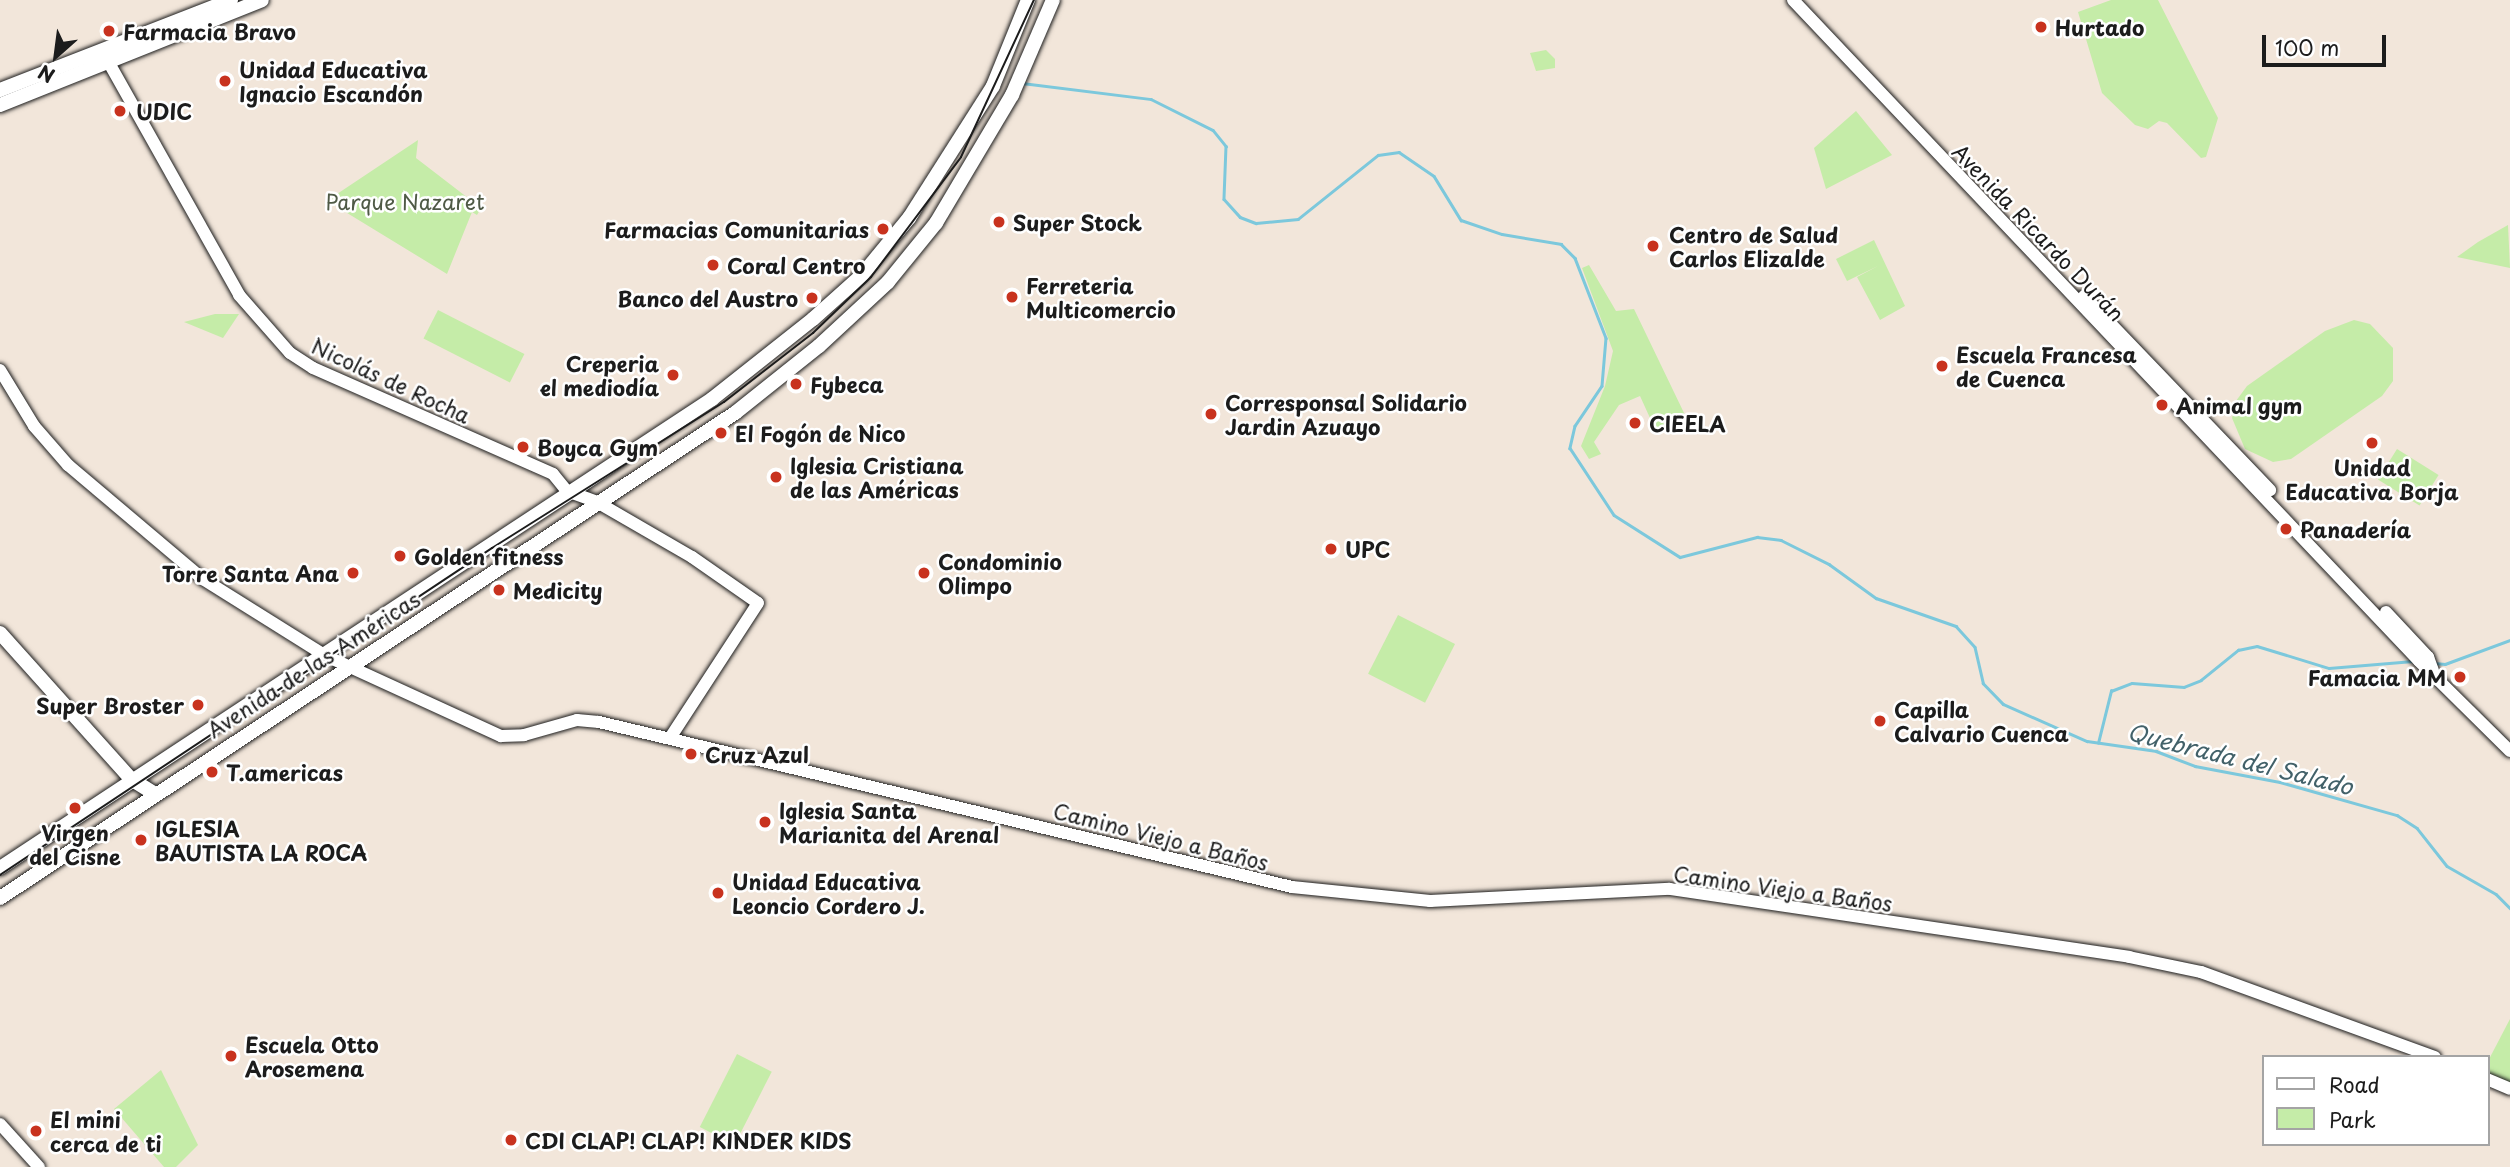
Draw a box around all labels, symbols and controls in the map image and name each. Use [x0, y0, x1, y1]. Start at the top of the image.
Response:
place label: Hurtado [2055, 14, 2144, 40]
place label: Farmacia Bravo [123, 18, 296, 44]
marker: Hurtado [2033, 19, 2049, 35]
north arrow [21, 21, 91, 91]
scale bar [2265, 21, 2389, 65]
marker: Farmacia Bravo [101, 23, 117, 39]
text: 100 m [2275, 31, 2339, 63]
place label: Unidad Educativa Ignacio Escandón [239, 56, 429, 106]
text: N [33, 59, 59, 90]
marker: Unidad Educativa Ignacio Escandón [217, 73, 233, 89]
place label: UDIC [136, 98, 192, 124]
marker: UDIC [110, 101, 130, 121]
street label: Avenida Ricardo Durán [1948, 139, 2130, 325]
park label: Parque Nazaret [325, 188, 485, 214]
place label: Super Stock [1013, 209, 1143, 235]
marker: Super Stock [991, 214, 1007, 230]
place label: Farmacias Comunitarias [603, 216, 869, 242]
marker: Farmacias Comunitarias [875, 221, 891, 237]
place label: Centro de Salud Carlos Elizalde [1669, 221, 1840, 271]
marker: Centro de Salud Carlos Elizalde [1643, 236, 1663, 256]
place label: Coral Centro [727, 252, 866, 278]
marker: Coral Centro [705, 257, 721, 273]
place label: Ferreteria Multicomercio [1026, 272, 1176, 322]
place label: Banco del Austro [615, 285, 798, 311]
marker: Ferreteria Multicomercio [1004, 289, 1020, 305]
marker: Banco del Austro [804, 290, 820, 306]
street label: Nicolás de Rocha [307, 332, 475, 428]
place label: Escuela Francesa de Cuenca [1956, 341, 2138, 391]
place label: Creperia el mediodía [539, 350, 659, 400]
marker: Escuela Francesa de Cuenca [1934, 358, 1950, 374]
marker: Creperia el mediodía [665, 367, 681, 383]
place label: Fybeca [810, 371, 884, 397]
marker: Fybeca [788, 376, 804, 392]
place label: Corresponsal Solidario Jardin Azuayo [1225, 389, 1465, 439]
place label: Animal gym [2176, 392, 2303, 418]
marker: Animal gym [2154, 397, 2170, 413]
marker: Corresponsal Solidario Jardin Azuayo [1203, 406, 1219, 422]
place label: CIEELA [1649, 410, 1726, 436]
marker: CIEELA [1627, 415, 1643, 431]
place label: El Fogón de Nico [735, 420, 909, 446]
marker: El Fogón de Nico [713, 425, 729, 441]
place label: Boyca Gym [537, 434, 658, 460]
marker: Unidad Educativa Borja [2364, 435, 2380, 451]
marker: Boyca Gym [515, 439, 531, 455]
place label: Iglesia Cristiana de las Américas [790, 452, 963, 502]
place label: Unidad Educativa Borja [2285, 454, 2459, 504]
marker: Iglesia Cristiana de las Américas [768, 469, 784, 485]
place label: Panadería [2300, 516, 2411, 542]
marker: Panadería [2278, 521, 2294, 537]
place label: UPC [1345, 536, 1390, 562]
marker: UPC [1323, 541, 1339, 557]
place label: Golden fitness [414, 543, 565, 569]
marker: Golden fitness [392, 548, 408, 564]
place label: Condominio Olimpo [938, 548, 1062, 598]
place label: Torre Santa Ana [161, 560, 339, 586]
marker: Torre Santa Ana [345, 565, 361, 581]
marker: Condominio Olimpo [916, 565, 932, 581]
place label: Medicity [513, 577, 602, 603]
marker: Medicity [491, 582, 507, 598]
street label: Avenida de las Américas [202, 586, 424, 742]
place label: Famacia MM [2308, 664, 2446, 690]
marker: Famacia MM [2452, 669, 2468, 685]
place label: Super Broster [35, 692, 184, 718]
place label: Capilla Calvario Cuenca [1894, 696, 2070, 746]
marker: Super Broster [190, 697, 206, 713]
marker: Capilla Calvario Cuenca [1872, 713, 1888, 729]
water label: Quebrada del Salado [2124, 717, 2356, 801]
place label: Cruz Azul [705, 741, 809, 767]
marker: Cruz Azul [683, 746, 699, 762]
place label: T.americas [226, 759, 343, 785]
marker: T.americas [204, 764, 220, 780]
place label: Iglesia Santa Marianita del Arenal [779, 797, 1001, 847]
street label: Camino Viejo a Baños [1051, 797, 1271, 875]
marker: Virgen del Cisne [67, 800, 83, 816]
marker: Iglesia Santa Marianita del Arenal [757, 814, 773, 830]
place label: IGLESIA BAUTISTA LA ROCA [155, 815, 368, 865]
place label: Virgen del Cisne [28, 819, 122, 869]
marker: IGLESIA BAUTISTA LA ROCA [133, 832, 149, 848]
street label: Camino Viejo a Baños [1672, 860, 1894, 916]
place label: Unidad Educativa Leoncio Cordero J. [732, 868, 927, 918]
marker: Unidad Educativa Leoncio Cordero J. [710, 885, 726, 901]
place label: Escuela Otto Arosemena [245, 1031, 378, 1081]
marker: Escuela Otto Arosemena [223, 1048, 239, 1064]
legend [2262, 1055, 2489, 1146]
text: Road [2329, 1068, 2380, 1100]
text: Park [2329, 1103, 2376, 1135]
place label: El mini cerca de ti [50, 1106, 164, 1156]
marker: El mini cerca de ti [28, 1123, 44, 1139]
place label: CDI CLAP! CLAP! KINDER KIDS [525, 1127, 854, 1153]
marker: CDI CLAP! CLAP! KINDER KIDS [503, 1132, 519, 1148]

